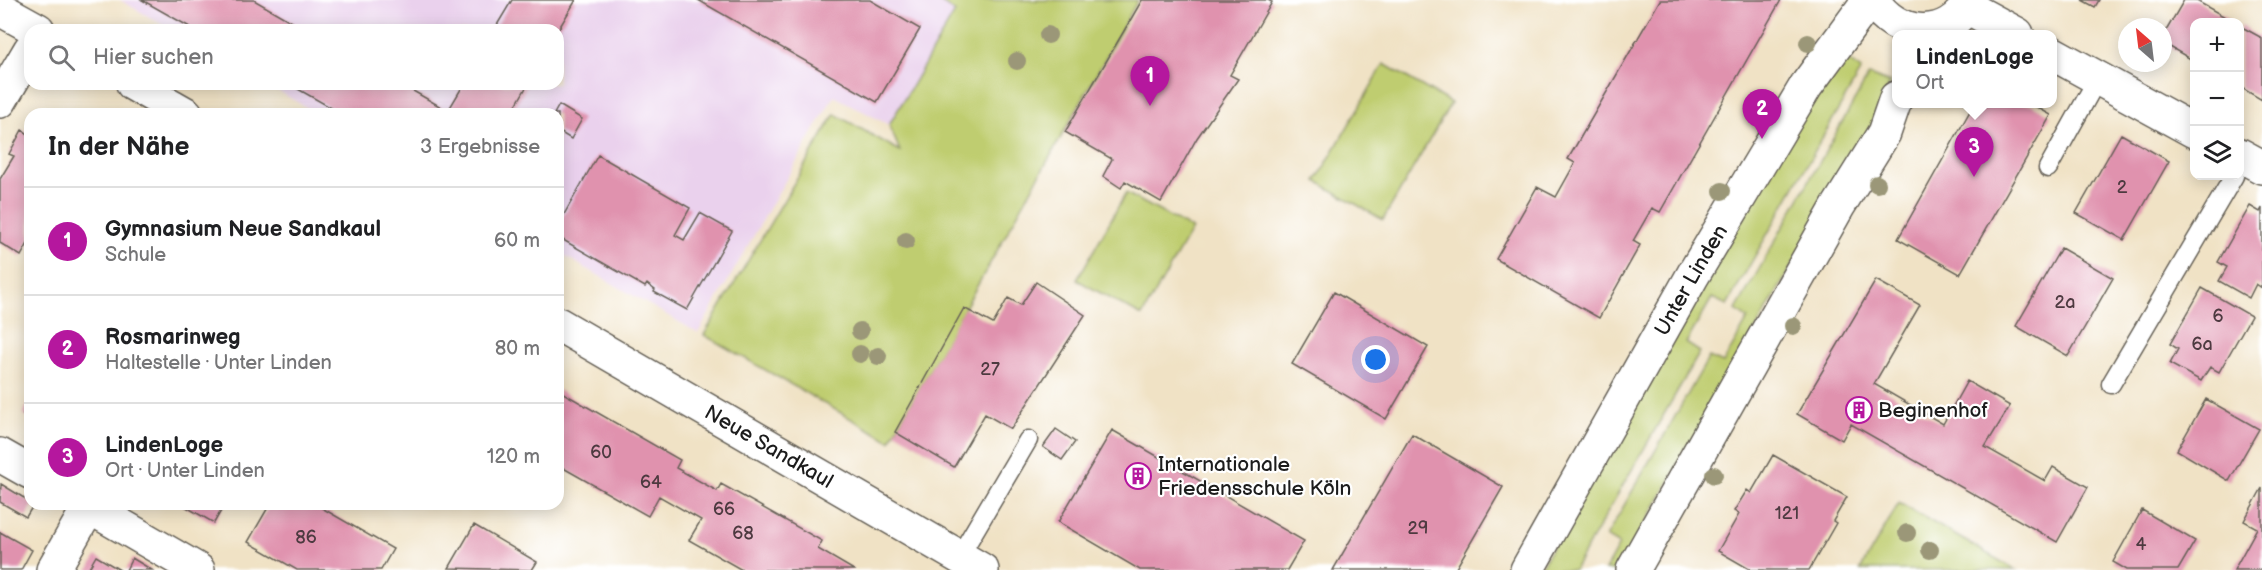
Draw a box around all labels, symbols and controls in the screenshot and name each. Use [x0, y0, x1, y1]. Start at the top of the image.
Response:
north arrow [2118, 18, 2172, 72]
map controls [2190, 18, 2244, 180]
button: + [2190, 18, 2244, 72]
search box [24, 24, 564, 90]
popup [1892, 30, 2057, 108]
icon: search [45, 41, 78, 74]
text: Hier suchen [93, 44, 214, 71]
text: LindenLoge [1915, 44, 2034, 71]
pin: 1 [1130, 57, 1170, 106]
text: Ort [1915, 71, 1944, 95]
button: − [2190, 72, 2244, 126]
pin: 2 [1742, 90, 1782, 139]
button: layers [2190, 126, 2244, 180]
pin: 3 [1954, 128, 1994, 177]
text: In der Nähe [48, 132, 190, 163]
text: 3 Ergebnisse [420, 135, 540, 159]
house number: 2 [2117, 177, 2128, 198]
text: Gymnasium Neue Sandkaul [105, 216, 381, 243]
street label: Unter Linden [1649, 220, 1733, 340]
text: 1 [63, 229, 72, 253]
text: 60 m [494, 229, 540, 253]
text: Schule [105, 243, 166, 267]
house number: 2a [2055, 292, 2075, 313]
house number: 6 [2213, 306, 2224, 327]
text: Rosmarinweg [105, 324, 241, 351]
house number: 6a [2191, 334, 2213, 355]
text: 2 [62, 337, 73, 361]
text: 80 m [495, 337, 540, 361]
your location [1361, 345, 1390, 374]
text: Haltestelle · Unter Linden [105, 351, 332, 375]
house number: 27 [980, 359, 1000, 380]
building icon: Beginenhof [1844, 395, 1874, 425]
place label: Beginenhof [1878, 398, 1988, 423]
street label: Neue Sandkaul [700, 400, 838, 494]
text: LindenLoge [105, 432, 223, 459]
house number: 60 [590, 442, 612, 463]
text: 3 [62, 445, 73, 469]
text: 120 m [487, 445, 540, 469]
place label: Internationale Friedensschule Köln [1158, 452, 1351, 501]
text: Ort · Unter Linden [105, 459, 265, 483]
building icon: Internationale Friedensschule Köln [1123, 461, 1153, 491]
house number: 64 [640, 472, 662, 493]
house number: 66 [713, 499, 735, 520]
house number: 121 [1775, 503, 1799, 524]
house number: 29 [1407, 518, 1429, 539]
house number: 68 [732, 523, 754, 544]
house number: 86 [295, 527, 317, 548]
house number: 4 [2136, 534, 2147, 555]

